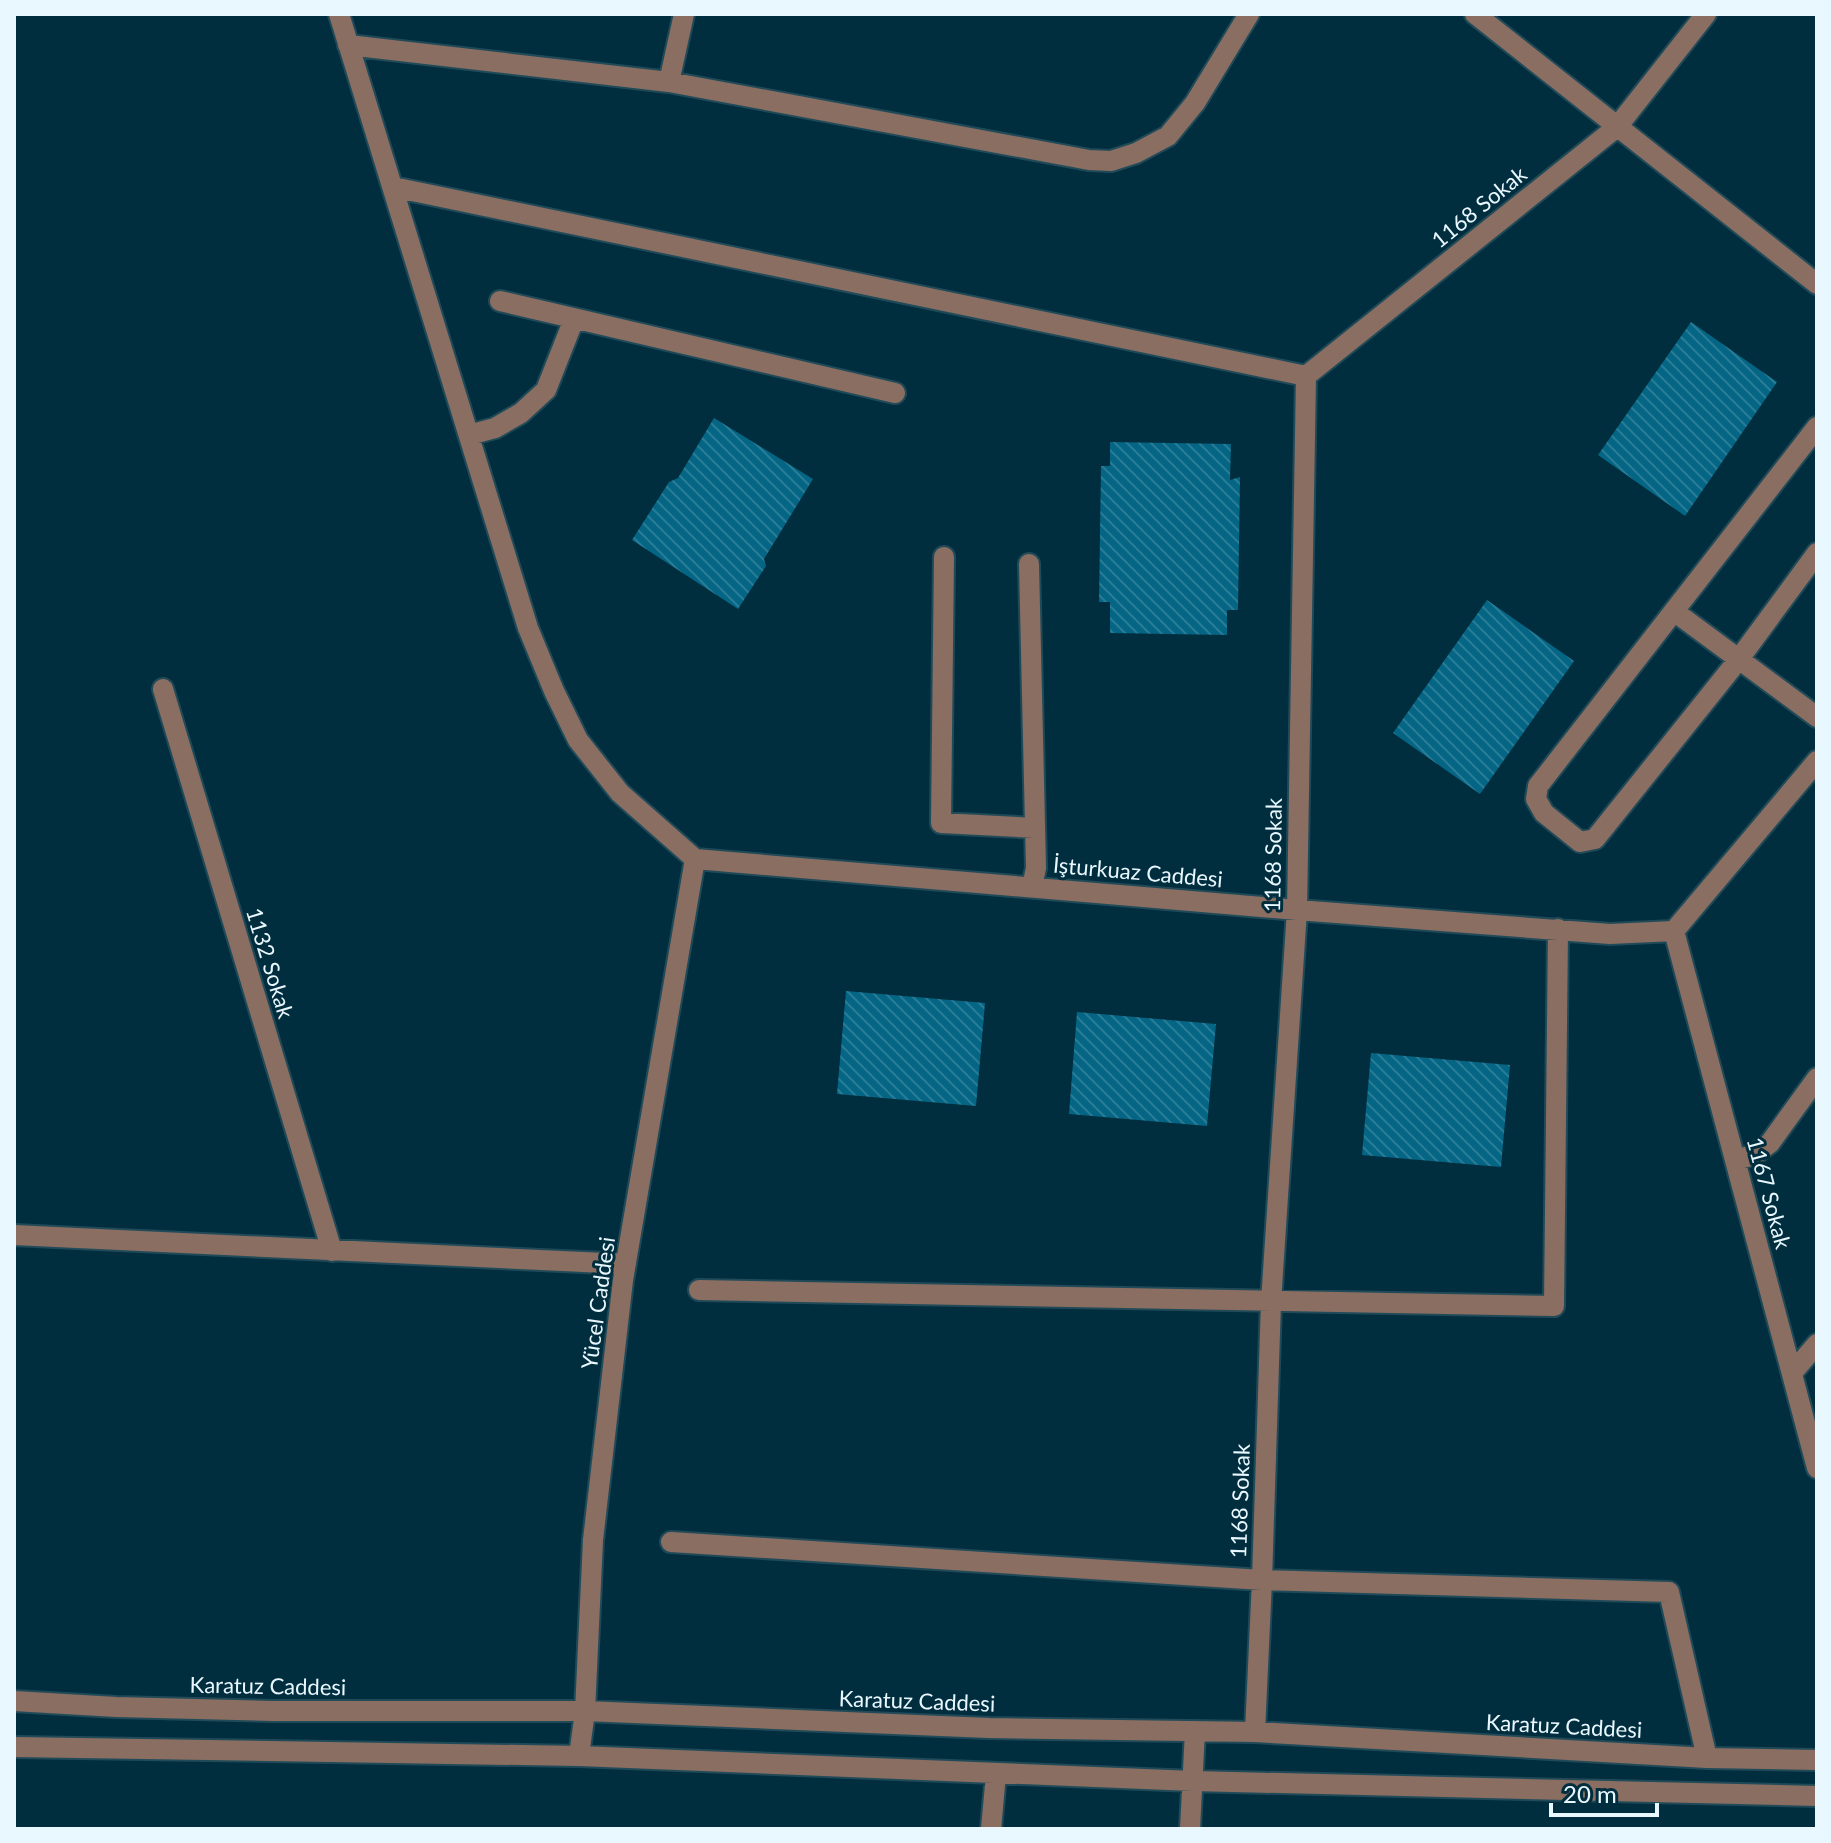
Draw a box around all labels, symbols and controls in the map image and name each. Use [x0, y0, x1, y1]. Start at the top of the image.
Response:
street label: 1168 Sokak [1426, 160, 1532, 253]
street label: 1168 Sokak [1258, 797, 1287, 912]
street label: İşturkuaz Caddesi [1052, 851, 1224, 892]
street label: 1132 Sokak [241, 904, 300, 1022]
street label: 1167 Sokak [1742, 1134, 1798, 1252]
street label: Yücel Caddesi [575, 1235, 620, 1371]
street label: 1168 Sokak [1224, 1443, 1255, 1559]
street label: Karatuz Caddesi [190, 1671, 346, 1700]
street label: Karatuz Caddesi [838, 1684, 996, 1717]
street label: Karatuz Caddesi [1485, 1708, 1643, 1743]
scale bar [1551, 1767, 1657, 1817]
text: 20 m [1563, 1779, 1617, 1808]

